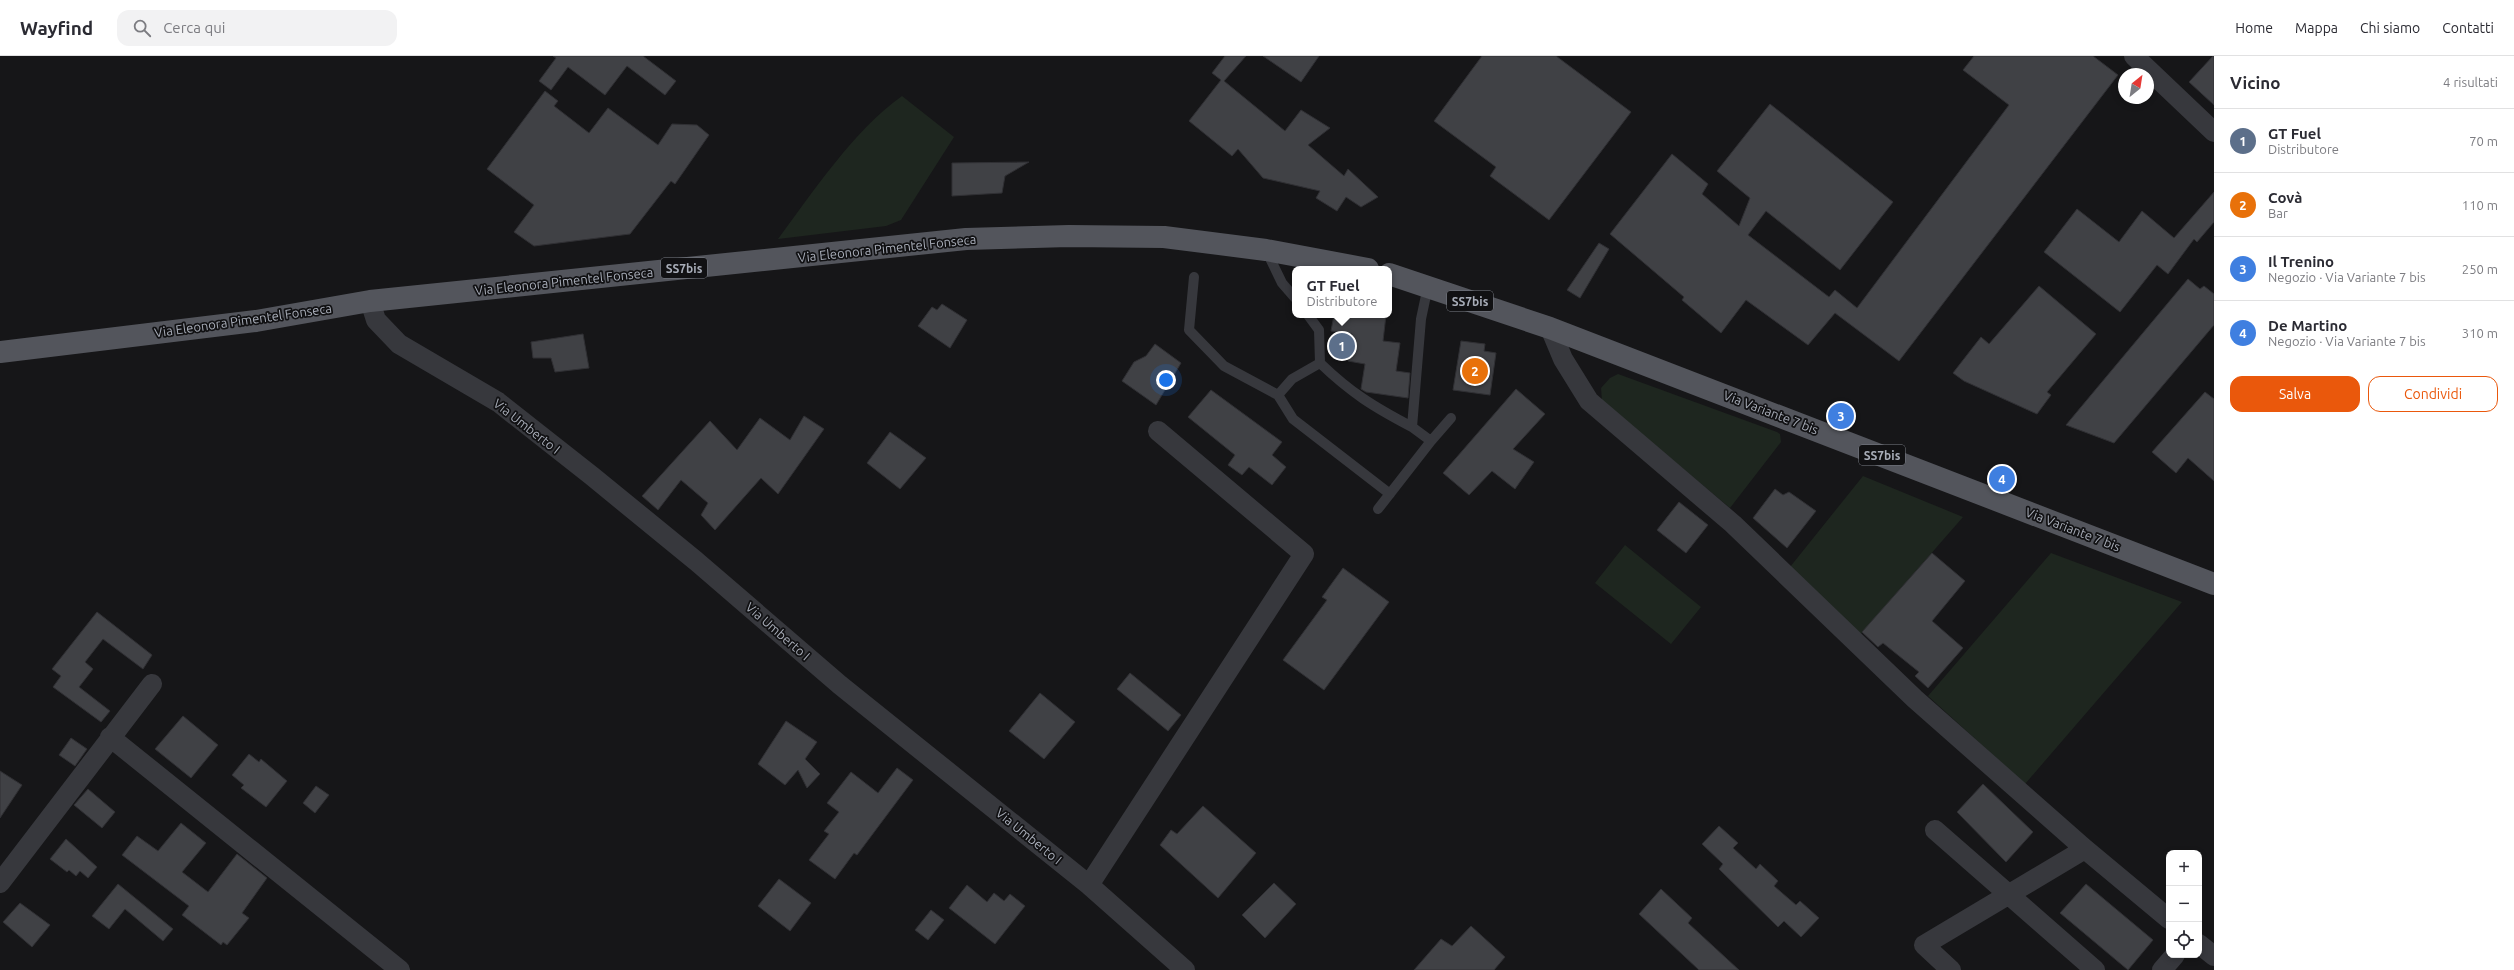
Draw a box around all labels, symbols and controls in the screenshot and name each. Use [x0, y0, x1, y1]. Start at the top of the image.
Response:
search box [117, 10, 397, 46]
text: Wayfind [20, 17, 93, 39]
icon: search [131, 17, 153, 39]
text: Cerca qui [163, 19, 225, 36]
text: Home [2235, 20, 2273, 36]
text: Mappa [2295, 20, 2338, 36]
text: Chi siamo [2360, 20, 2420, 36]
text: Contatti [2442, 20, 2494, 36]
north arrow [2118, 68, 2154, 104]
text: Vicino [2230, 73, 2280, 92]
text: 4 risultati [2443, 75, 2498, 89]
text: GT Fuel [2268, 125, 2321, 142]
text: 1 [2239, 134, 2247, 148]
text: 70 m [2469, 134, 2498, 148]
text: Distributore [2268, 142, 2339, 156]
text: Covà [2268, 189, 2302, 206]
text: 2 [2239, 198, 2247, 212]
text: 110 m [2462, 198, 2498, 212]
text: Bar [2268, 206, 2288, 220]
street label: Via Eleonora Pimentel Fonseca [797, 232, 977, 264]
text: Il Trenino [2268, 253, 2334, 270]
road number: SS7bis [661, 258, 707, 278]
text: 3 [2239, 262, 2247, 276]
text: 250 m [2462, 262, 2498, 276]
street label: Via Eleonora Pimentel Fonseca [474, 265, 654, 297]
popup [1292, 266, 1392, 318]
text: Negozio · Via Variante 7 bis [2268, 270, 2426, 284]
text: GT Fuel [1307, 277, 1359, 294]
road number: SS7bis [1447, 291, 1493, 311]
text: Distributore [1307, 294, 1377, 308]
street label: Via Eleonora Pimentel Fonseca [153, 301, 333, 339]
text: De Martino [2268, 317, 2347, 334]
text: 4 [2239, 326, 2247, 340]
text: 310 m [2462, 326, 2498, 340]
pin: 1 [1329, 331, 1355, 361]
text: Negozio · Via Variante 7 bis [2268, 334, 2426, 348]
pin: 2 [1462, 356, 1488, 386]
your location [1156, 370, 1176, 390]
button: Salva [2230, 376, 2360, 412]
button: Condividi [2368, 376, 2498, 412]
street label: Via Variante 7 bis [1722, 387, 1821, 437]
street label: Via Umberto I [491, 396, 563, 456]
pin: 3 [1828, 401, 1854, 431]
road number: SS7bis [1859, 445, 1905, 465]
pin: 4 [1989, 464, 2015, 494]
street label: Via Variante 7 bis [2024, 504, 2123, 554]
street label: Via Umberto I [743, 599, 813, 663]
street label: Via Umberto I [993, 805, 1065, 867]
map controls [2166, 850, 2202, 958]
button: + [2166, 850, 2202, 886]
button: − [2166, 886, 2202, 922]
button: locate [2166, 922, 2202, 958]

